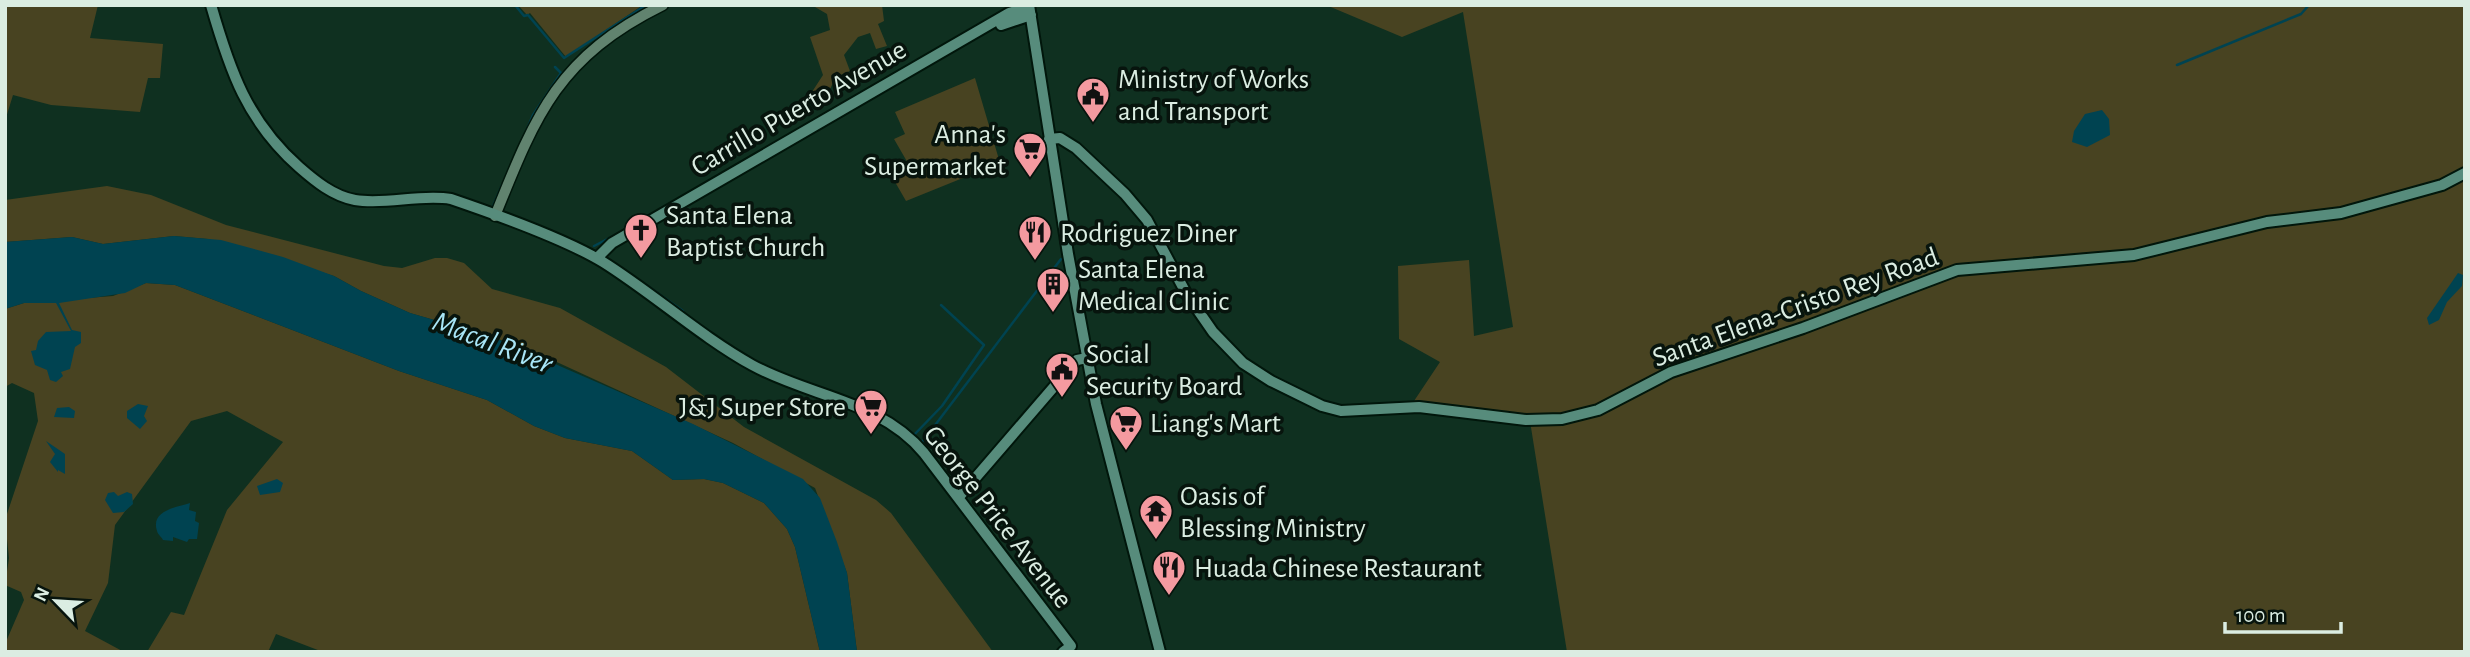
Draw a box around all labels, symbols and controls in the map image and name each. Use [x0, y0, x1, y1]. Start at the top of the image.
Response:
street label: Carrillo Puerto Avenue [687, 36, 911, 182]
place label: Ministry of Works and Transport [1118, 66, 1309, 126]
public building icon: Ministry of Works and Transport [1074, 75, 1112, 124]
place label: Anna's Supermarket [864, 121, 1006, 181]
supermarket icon: Anna's Supermarket [1011, 130, 1049, 179]
place label: Santa Elena Baptist Church [666, 202, 825, 262]
church icon: Santa Elena Baptist Church [622, 211, 660, 260]
restaurant icon: Rodriguez Diner [1016, 213, 1054, 262]
place label: Rodriguez Diner [1060, 220, 1237, 248]
street label: Santa Elena-Cristo Rey Road [1649, 243, 1943, 373]
place label: Santa Elena Medical Clinic [1078, 256, 1229, 316]
building icon: Santa Elena Medical Clinic [1034, 265, 1072, 314]
water label: Macal River [429, 306, 558, 380]
place label: Social Security Board [1086, 341, 1242, 401]
public building icon: Social Security Board [1043, 350, 1081, 399]
supermarket icon: J&J Super Store [852, 387, 890, 436]
place label: J&J Super Store [679, 394, 846, 422]
supermarket icon: Liang's Mart [1107, 403, 1145, 452]
place label: Liang's Mart [1150, 410, 1281, 438]
street label: George Price Avenue [918, 421, 1077, 614]
place label: Oasis of Blessing Ministry [1180, 483, 1366, 543]
temple icon: Oasis of Blessing Ministry [1137, 492, 1175, 541]
restaurant icon: Huada Chinese Restaurant [1150, 548, 1188, 597]
place label: Huada Chinese Restaurant [1194, 555, 1482, 583]
north arrow [21, 566, 91, 636]
text: N [31, 584, 53, 604]
scale bar [2225, 590, 2340, 634]
text: 100 m [2236, 605, 2286, 626]

